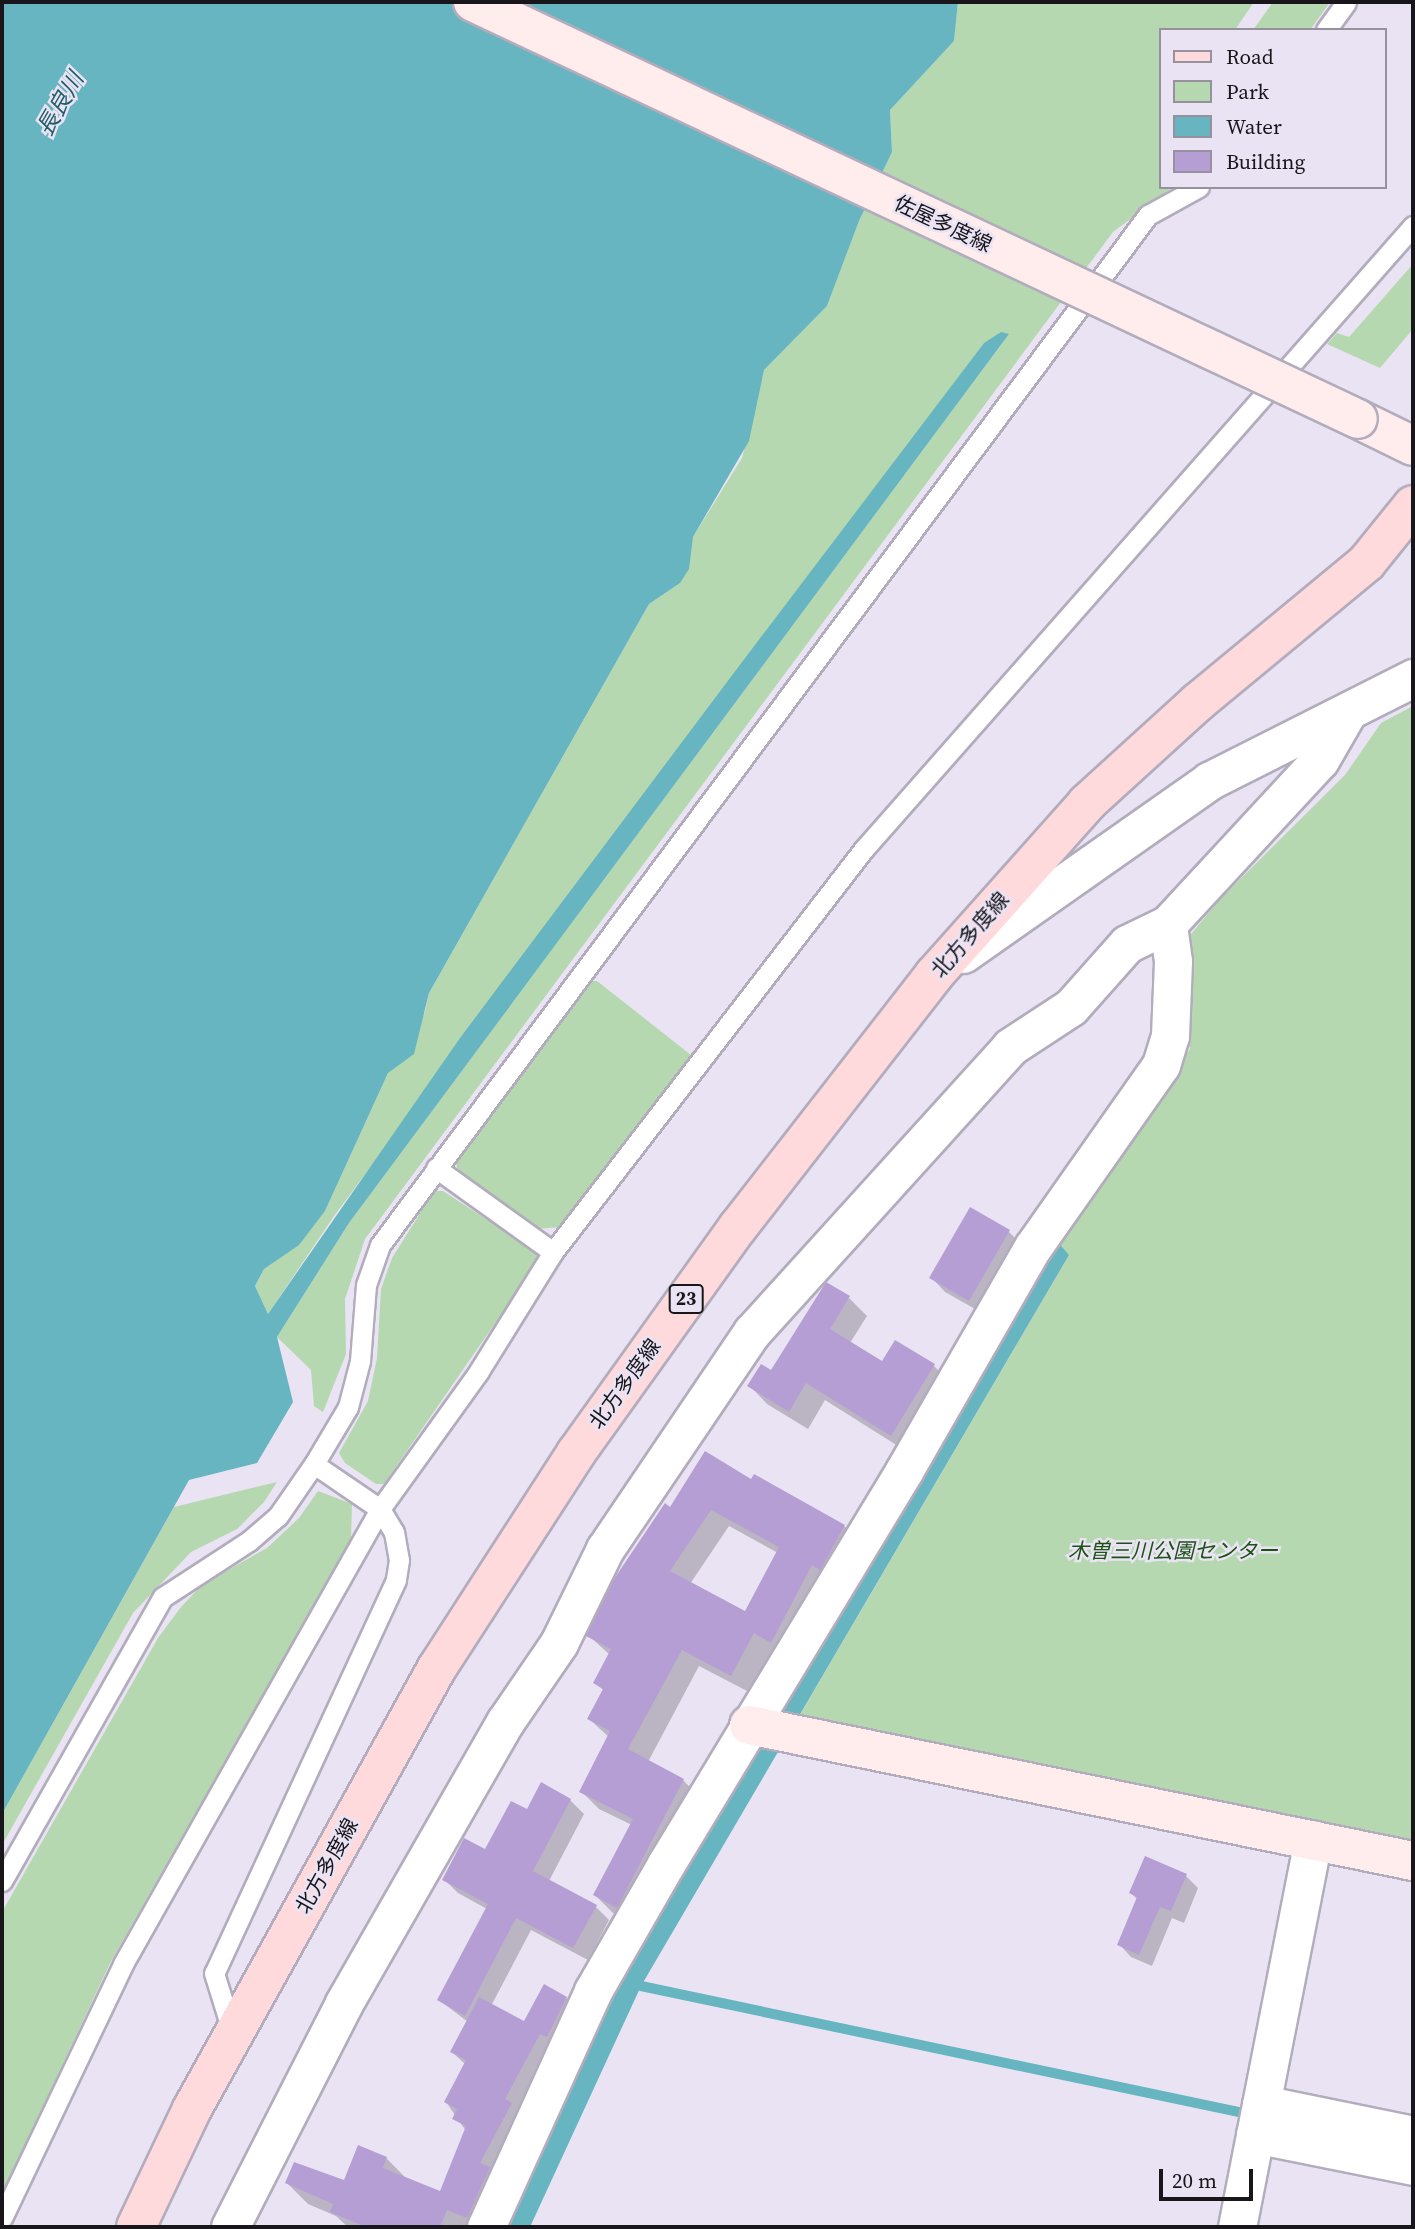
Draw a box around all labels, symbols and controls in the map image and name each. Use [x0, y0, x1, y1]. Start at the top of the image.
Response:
legend [1160, 28, 1387, 189]
text: Road [1226, 42, 1274, 71]
water label: 長良川 [31, 67, 89, 141]
text: Park [1226, 77, 1269, 106]
text: Water [1226, 112, 1282, 141]
text: Building [1226, 147, 1305, 176]
street label: 佐屋多度線 [890, 190, 996, 258]
street label: 北方多度線 [926, 887, 1014, 983]
road number: 23 [668, 1284, 704, 1315]
street label: 北方多度線 [584, 1334, 666, 1434]
park label: 木曽三川公園センター [1068, 1538, 1278, 1564]
street label: 北方多度線 [291, 1814, 363, 1918]
scale bar [1163, 2156, 1258, 2200]
text: 20 m [1172, 2166, 1217, 2195]

